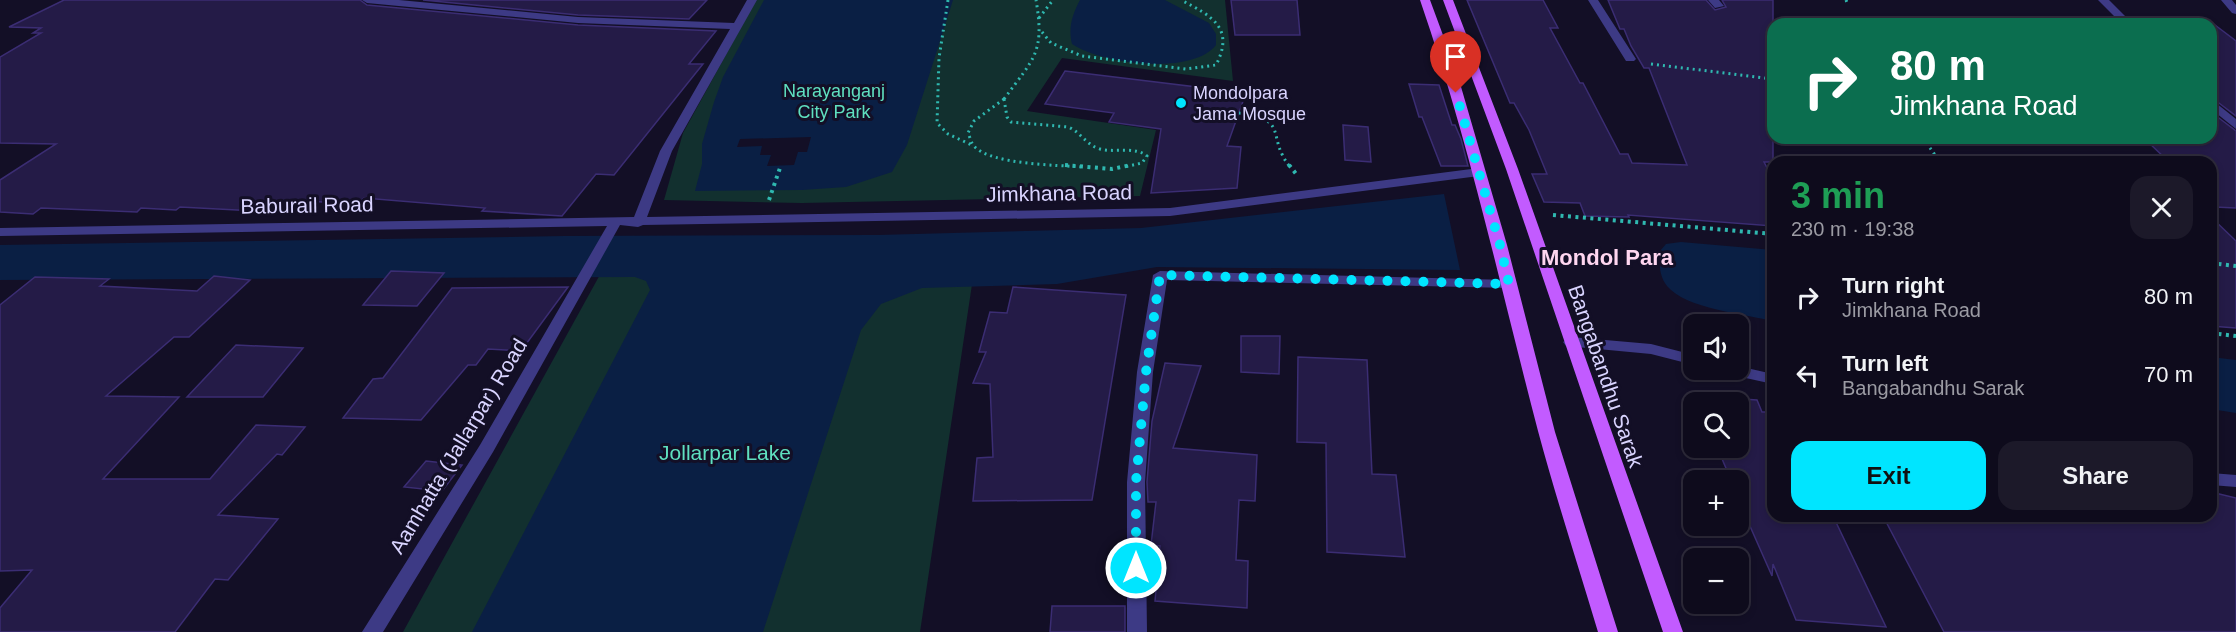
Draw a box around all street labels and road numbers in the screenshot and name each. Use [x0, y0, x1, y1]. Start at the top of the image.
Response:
street label: Jimkhana Road [986, 180, 1132, 206]
street label: Baburail Road [240, 192, 374, 218]
street label: Bangabandhu Sarak [1564, 282, 1648, 471]
street label: Aamhatta (Jallarpar) Road [385, 335, 531, 557]

